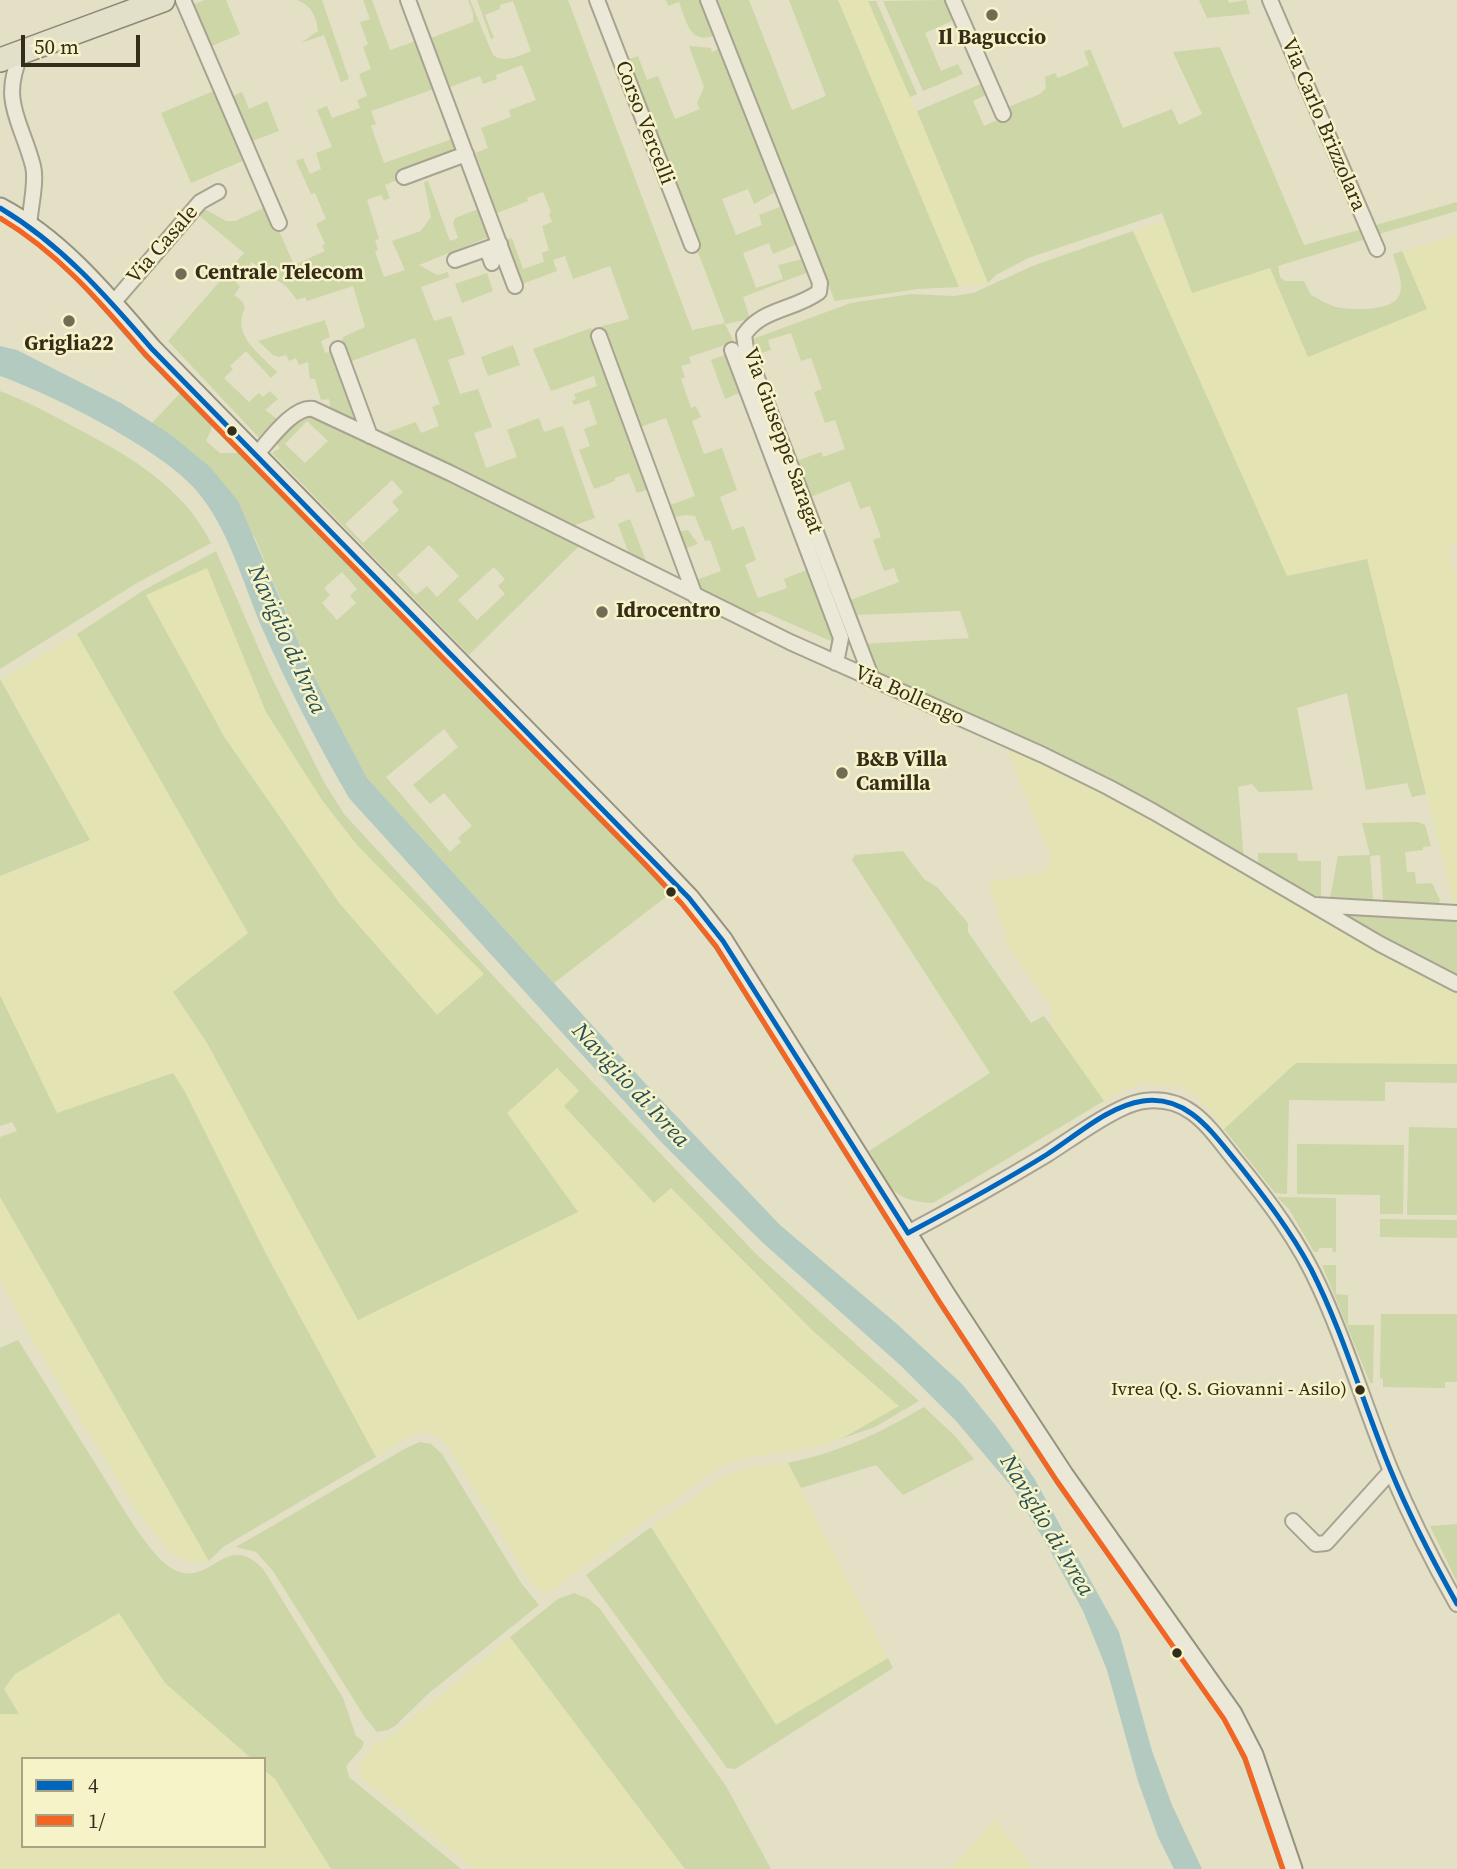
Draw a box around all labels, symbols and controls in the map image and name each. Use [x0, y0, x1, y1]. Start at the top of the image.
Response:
marker: Il Baguccio [984, 7, 1000, 23]
scale bar [24, 21, 144, 65]
place label: Il Baguccio [938, 26, 1046, 52]
text: 50 m [34, 32, 79, 61]
street label: Via Carlo Brizzolara [1275, 35, 1371, 215]
street label: Corso Vercelli [609, 58, 679, 188]
street label: Via Casale [122, 200, 204, 290]
place label: Centrale Telecom [195, 261, 364, 287]
marker: Centrale Telecom [173, 266, 189, 282]
marker: Griglia22 [61, 313, 77, 329]
place label: Griglia22 [24, 332, 114, 358]
street label: Via Giuseppe Saragat [737, 345, 827, 537]
unlabelled marker [225, 424, 239, 438]
water label: Naviglio di Ivrea [241, 561, 331, 719]
place label: Idrocentro [616, 599, 721, 625]
marker: Idrocentro [594, 604, 610, 620]
street label: Via Bollengo [850, 660, 968, 732]
place label: B&B Villa Camilla [856, 748, 947, 798]
marker: B&B Villa Camilla [834, 765, 850, 781]
unlabelled marker [664, 885, 678, 899]
water label: Naviglio di Ivrea [565, 1018, 695, 1154]
place label: Ivrea (Q. S. Giovanni - Asilo) [1111, 1379, 1347, 1401]
marker: Ivrea (Q. S. Giovanni - Asilo) [1353, 1383, 1367, 1397]
water label: Naviglio di Ivrea [993, 1450, 1099, 1602]
unlabelled marker [1170, 1646, 1184, 1660]
legend [21, 1757, 266, 1848]
text: 4 [88, 1771, 99, 1800]
text: 1/ [88, 1806, 105, 1835]

